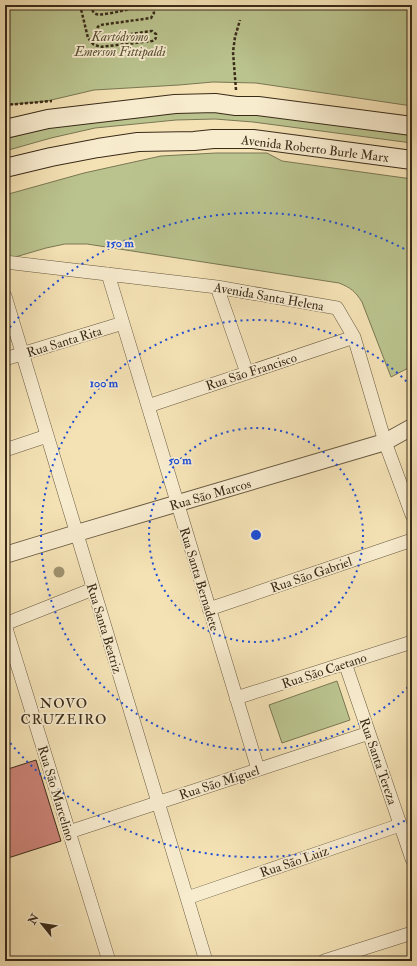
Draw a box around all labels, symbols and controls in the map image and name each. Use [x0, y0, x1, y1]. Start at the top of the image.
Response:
park label: Kartódromo Emerson Fittipaldi [73, 29, 166, 60]
street label: Avenida Roberto Burle Marx [239, 132, 390, 166]
text: 150 m [106, 236, 134, 251]
street label: Avenida Santa Helena [211, 279, 326, 315]
street label: Rua Santa Rita [25, 323, 104, 361]
street label: Rua São Francisco [204, 350, 299, 394]
text: 100 m [90, 376, 119, 391]
text: 50 m [168, 453, 192, 468]
street label: Rua São Marcos [168, 476, 253, 514]
street label: Rua Santa Bernadete [176, 525, 223, 634]
centre of rings [249, 528, 263, 542]
street label: Rua São Gabriel [268, 553, 355, 596]
street label: Rua Santa Beatriz [83, 581, 126, 676]
street label: Rua São Caetano [280, 650, 369, 692]
district label: NOVO CRUZEIRO [20, 695, 108, 728]
street label: Rua Santa Tereza [356, 716, 401, 807]
street label: Rua São Marcelino [34, 744, 78, 843]
street label: Rua São Miguel [177, 762, 262, 803]
street label: Rua São Luiz [258, 843, 331, 881]
north arrow [22, 904, 62, 944]
text: N [25, 911, 42, 928]

